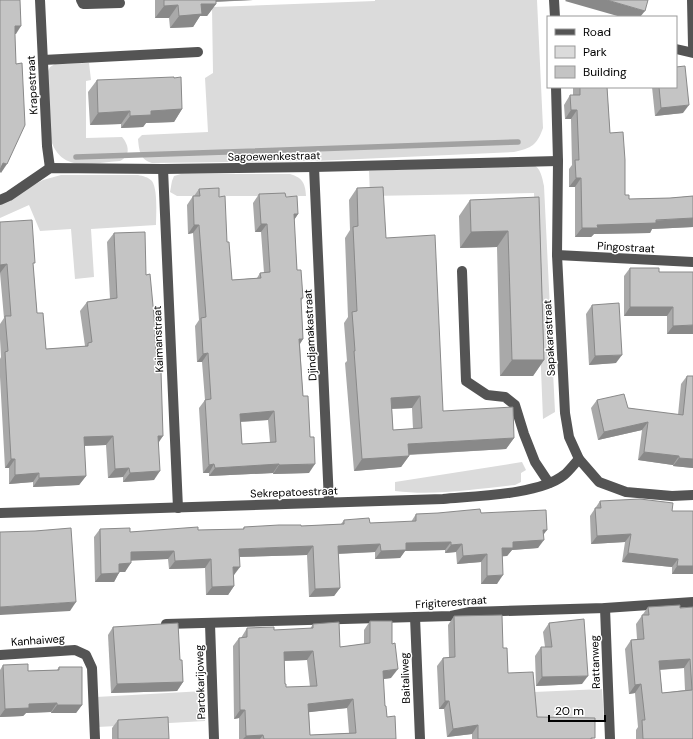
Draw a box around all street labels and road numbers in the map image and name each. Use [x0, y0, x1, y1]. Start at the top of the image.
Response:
street label: Krapestraat [23, 55, 41, 115]
street label: Sagoewenkestraat [228, 148, 320, 164]
street label: Pingostraat [597, 239, 655, 255]
street label: Djindjamakastraat [301, 289, 319, 381]
street label: Sapakarastraat [540, 299, 558, 377]
street label: Kaimanstraat [150, 305, 166, 373]
street label: Sekrepatoestraat [250, 483, 338, 501]
street label: Frigiterestraat [415, 593, 487, 611]
street label: Kanhaiweg [11, 631, 65, 649]
street label: Rattanweg [587, 635, 603, 689]
street label: Partokarijoweg [192, 644, 208, 720]
street label: Baitaliweg [397, 652, 413, 704]

